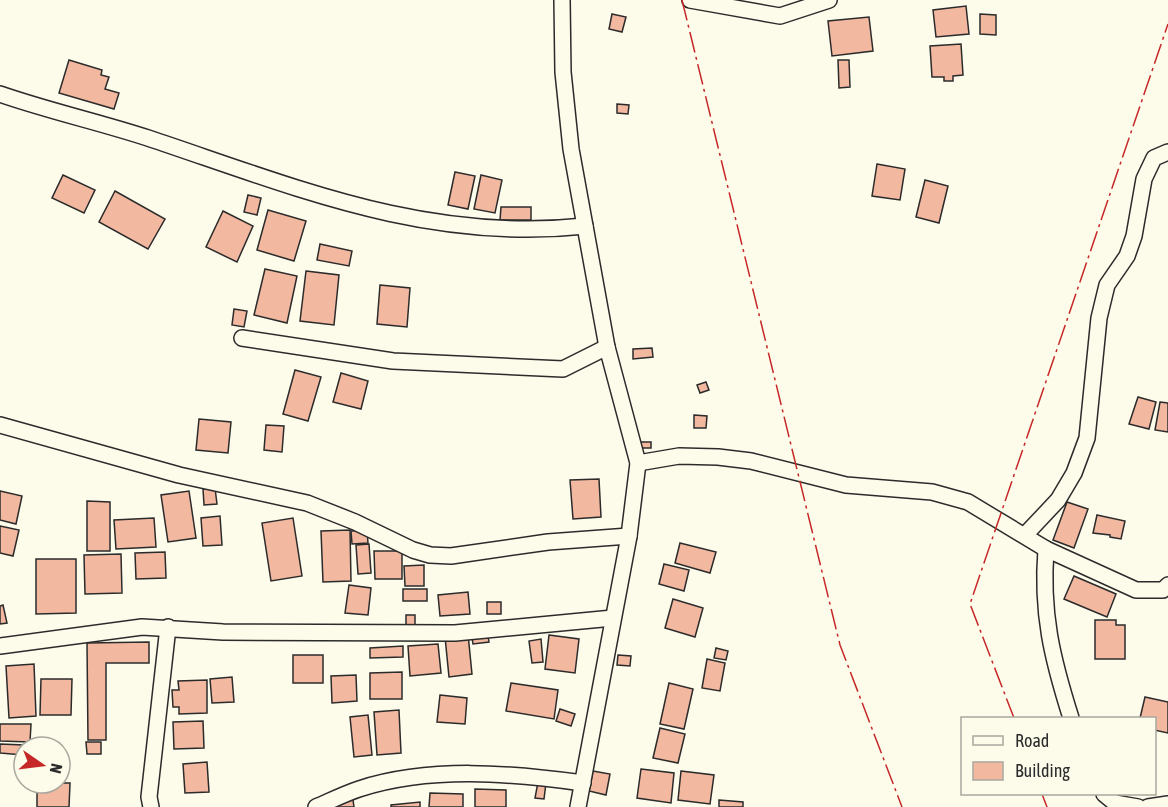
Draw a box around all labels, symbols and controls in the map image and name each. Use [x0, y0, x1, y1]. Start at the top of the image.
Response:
legend [961, 717, 1156, 795]
text: Road [1015, 730, 1049, 751]
north arrow [12, 735, 72, 795]
text: Building [1015, 760, 1070, 781]
text: N [47, 762, 66, 775]

